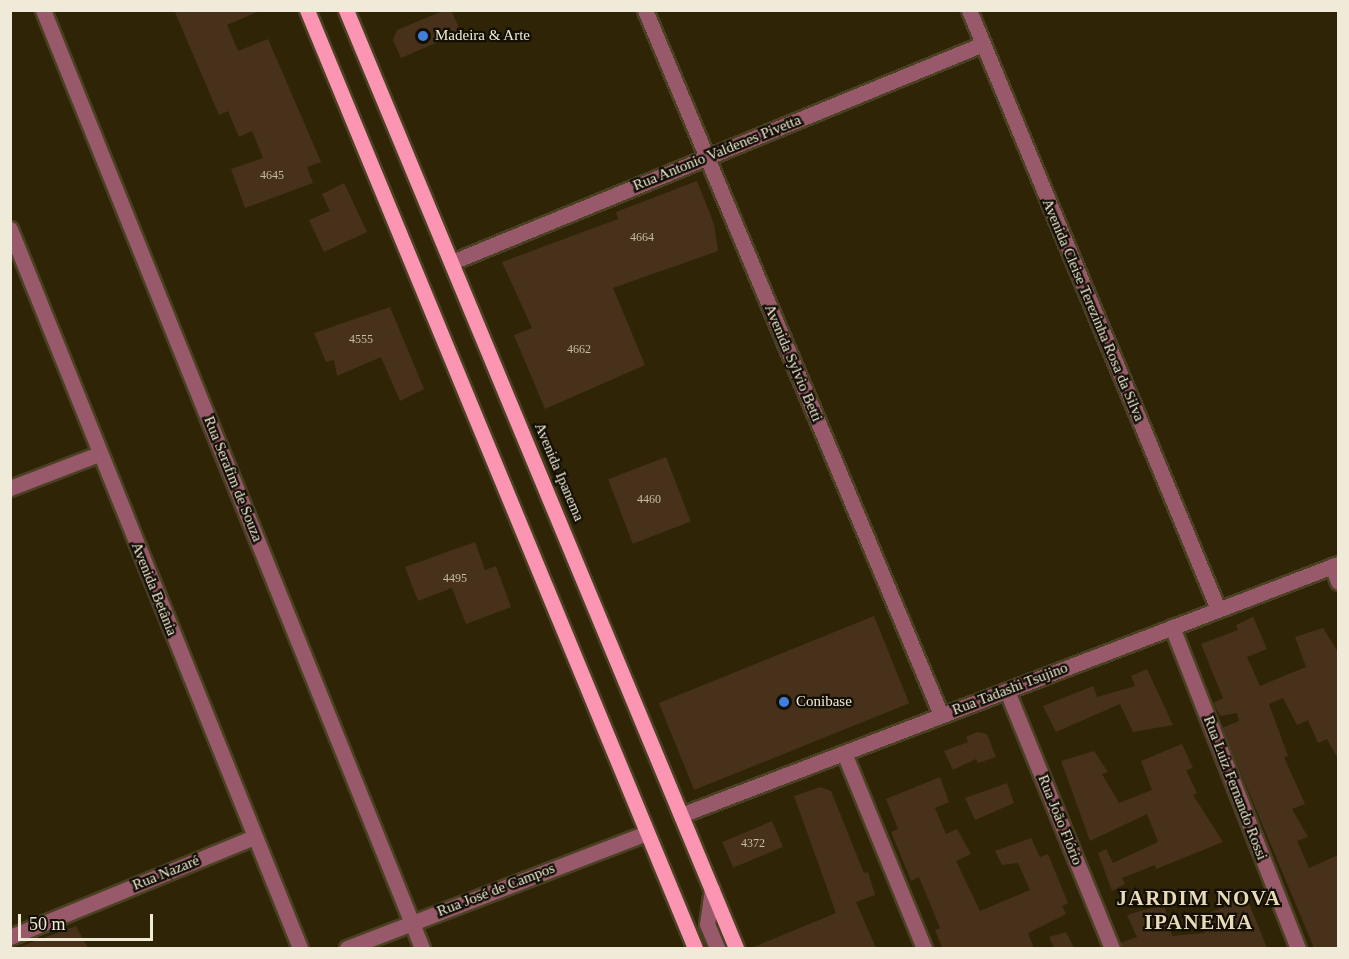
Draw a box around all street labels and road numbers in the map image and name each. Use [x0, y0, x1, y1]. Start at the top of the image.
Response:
street label: Rua Antonio Valdenes Pivetta [630, 111, 804, 195]
street label: Avenida Cleise Terezinha Rosa da Silva [1038, 196, 1148, 424]
street label: Avenida Sylvio Betti [760, 302, 826, 424]
street label: Rua Serafim de Souza [200, 414, 266, 544]
street label: Avenida Ipanema [530, 420, 588, 524]
street label: Avenida Betânia [127, 540, 181, 638]
street label: Rua Tadashi Tsujino [949, 659, 1071, 719]
street label: Rua Luiz Fernando Rossi [1199, 713, 1271, 863]
street label: Rua João Flório [1034, 772, 1086, 868]
street label: Rua Nazaré [130, 851, 202, 895]
street label: Rua José de Campos [435, 859, 557, 921]

